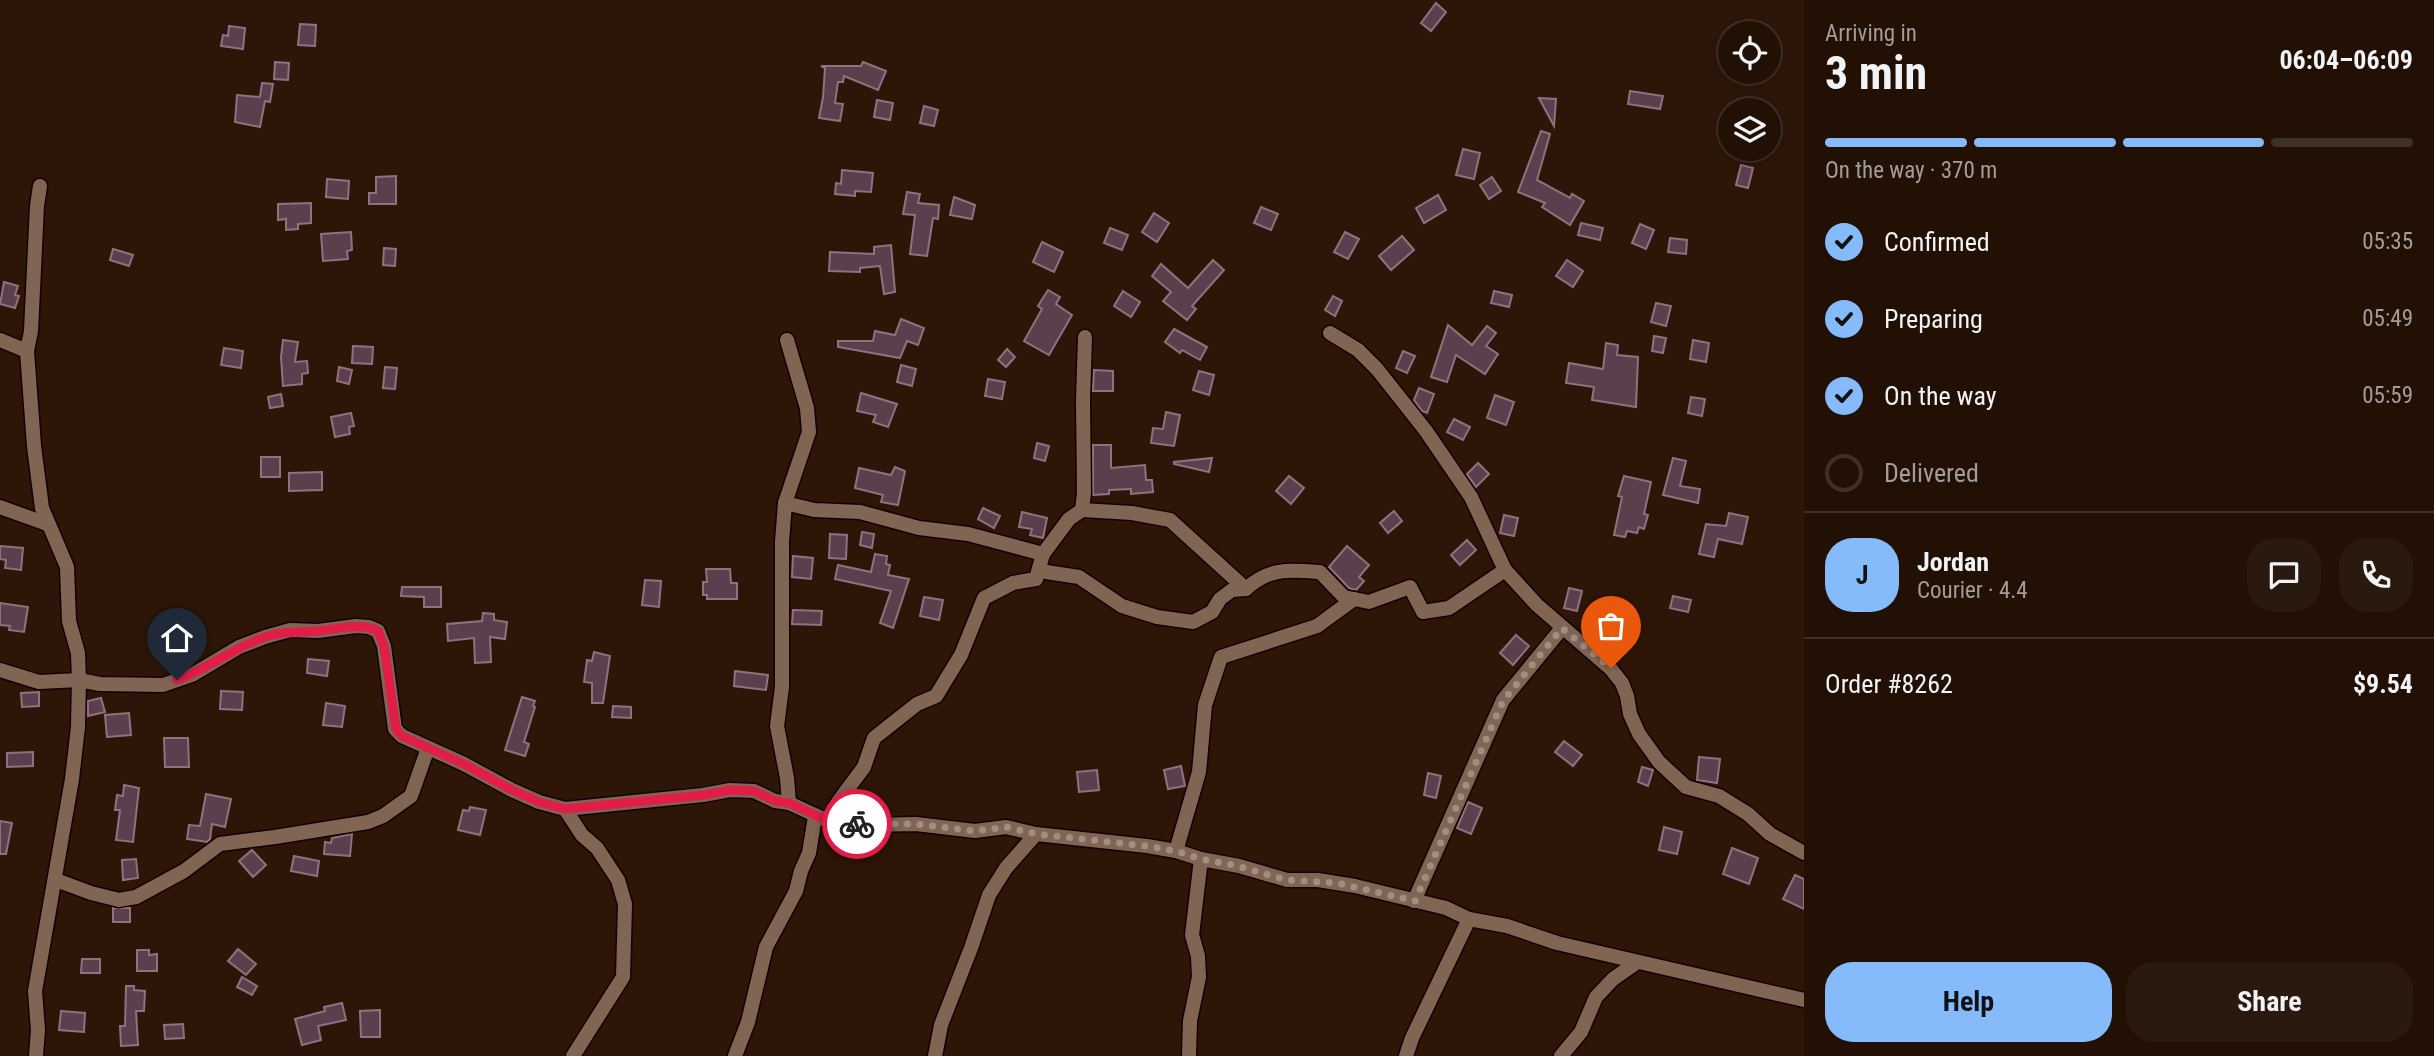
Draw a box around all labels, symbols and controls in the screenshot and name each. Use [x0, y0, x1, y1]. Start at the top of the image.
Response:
text: Arriving in [1825, 20, 1917, 47]
map controls [1718, 21, 1781, 161]
button: locate [1718, 21, 1781, 84]
text: 06:04–06:09 [2279, 45, 2413, 75]
text: 3 min [1825, 46, 1927, 100]
button: layers [1718, 98, 1781, 161]
text: On the way · 370 m [1825, 157, 1997, 184]
icon: check [1825, 223, 1863, 261]
text: Confirmed [1884, 227, 1990, 257]
text: 05:35 [2362, 228, 2413, 255]
icon: check [1825, 300, 1863, 338]
text: Preparing [1884, 304, 1983, 334]
text: 05:49 [2362, 305, 2413, 332]
icon: check [1825, 377, 1863, 415]
text: On the way [1884, 381, 1997, 411]
text: 05:59 [2362, 382, 2413, 409]
text: Delivered [1884, 458, 1979, 488]
button: chat [2247, 538, 2321, 612]
button: phone [2339, 538, 2413, 612]
text: Jordan [1917, 547, 1989, 577]
text: J [1856, 560, 1868, 590]
text: Courier · 4.4 [1917, 577, 2028, 604]
pin [1581, 596, 1641, 668]
icon: bag [1592, 607, 1630, 645]
pin [147, 608, 207, 680]
icon: home [158, 619, 196, 657]
text: Order #8262 [1825, 669, 1953, 699]
text: $9.54 [2353, 669, 2413, 699]
courier [822, 789, 892, 859]
icon: bike [838, 805, 876, 843]
button: Help [1825, 962, 2112, 1042]
button: Share [2126, 962, 2413, 1042]

